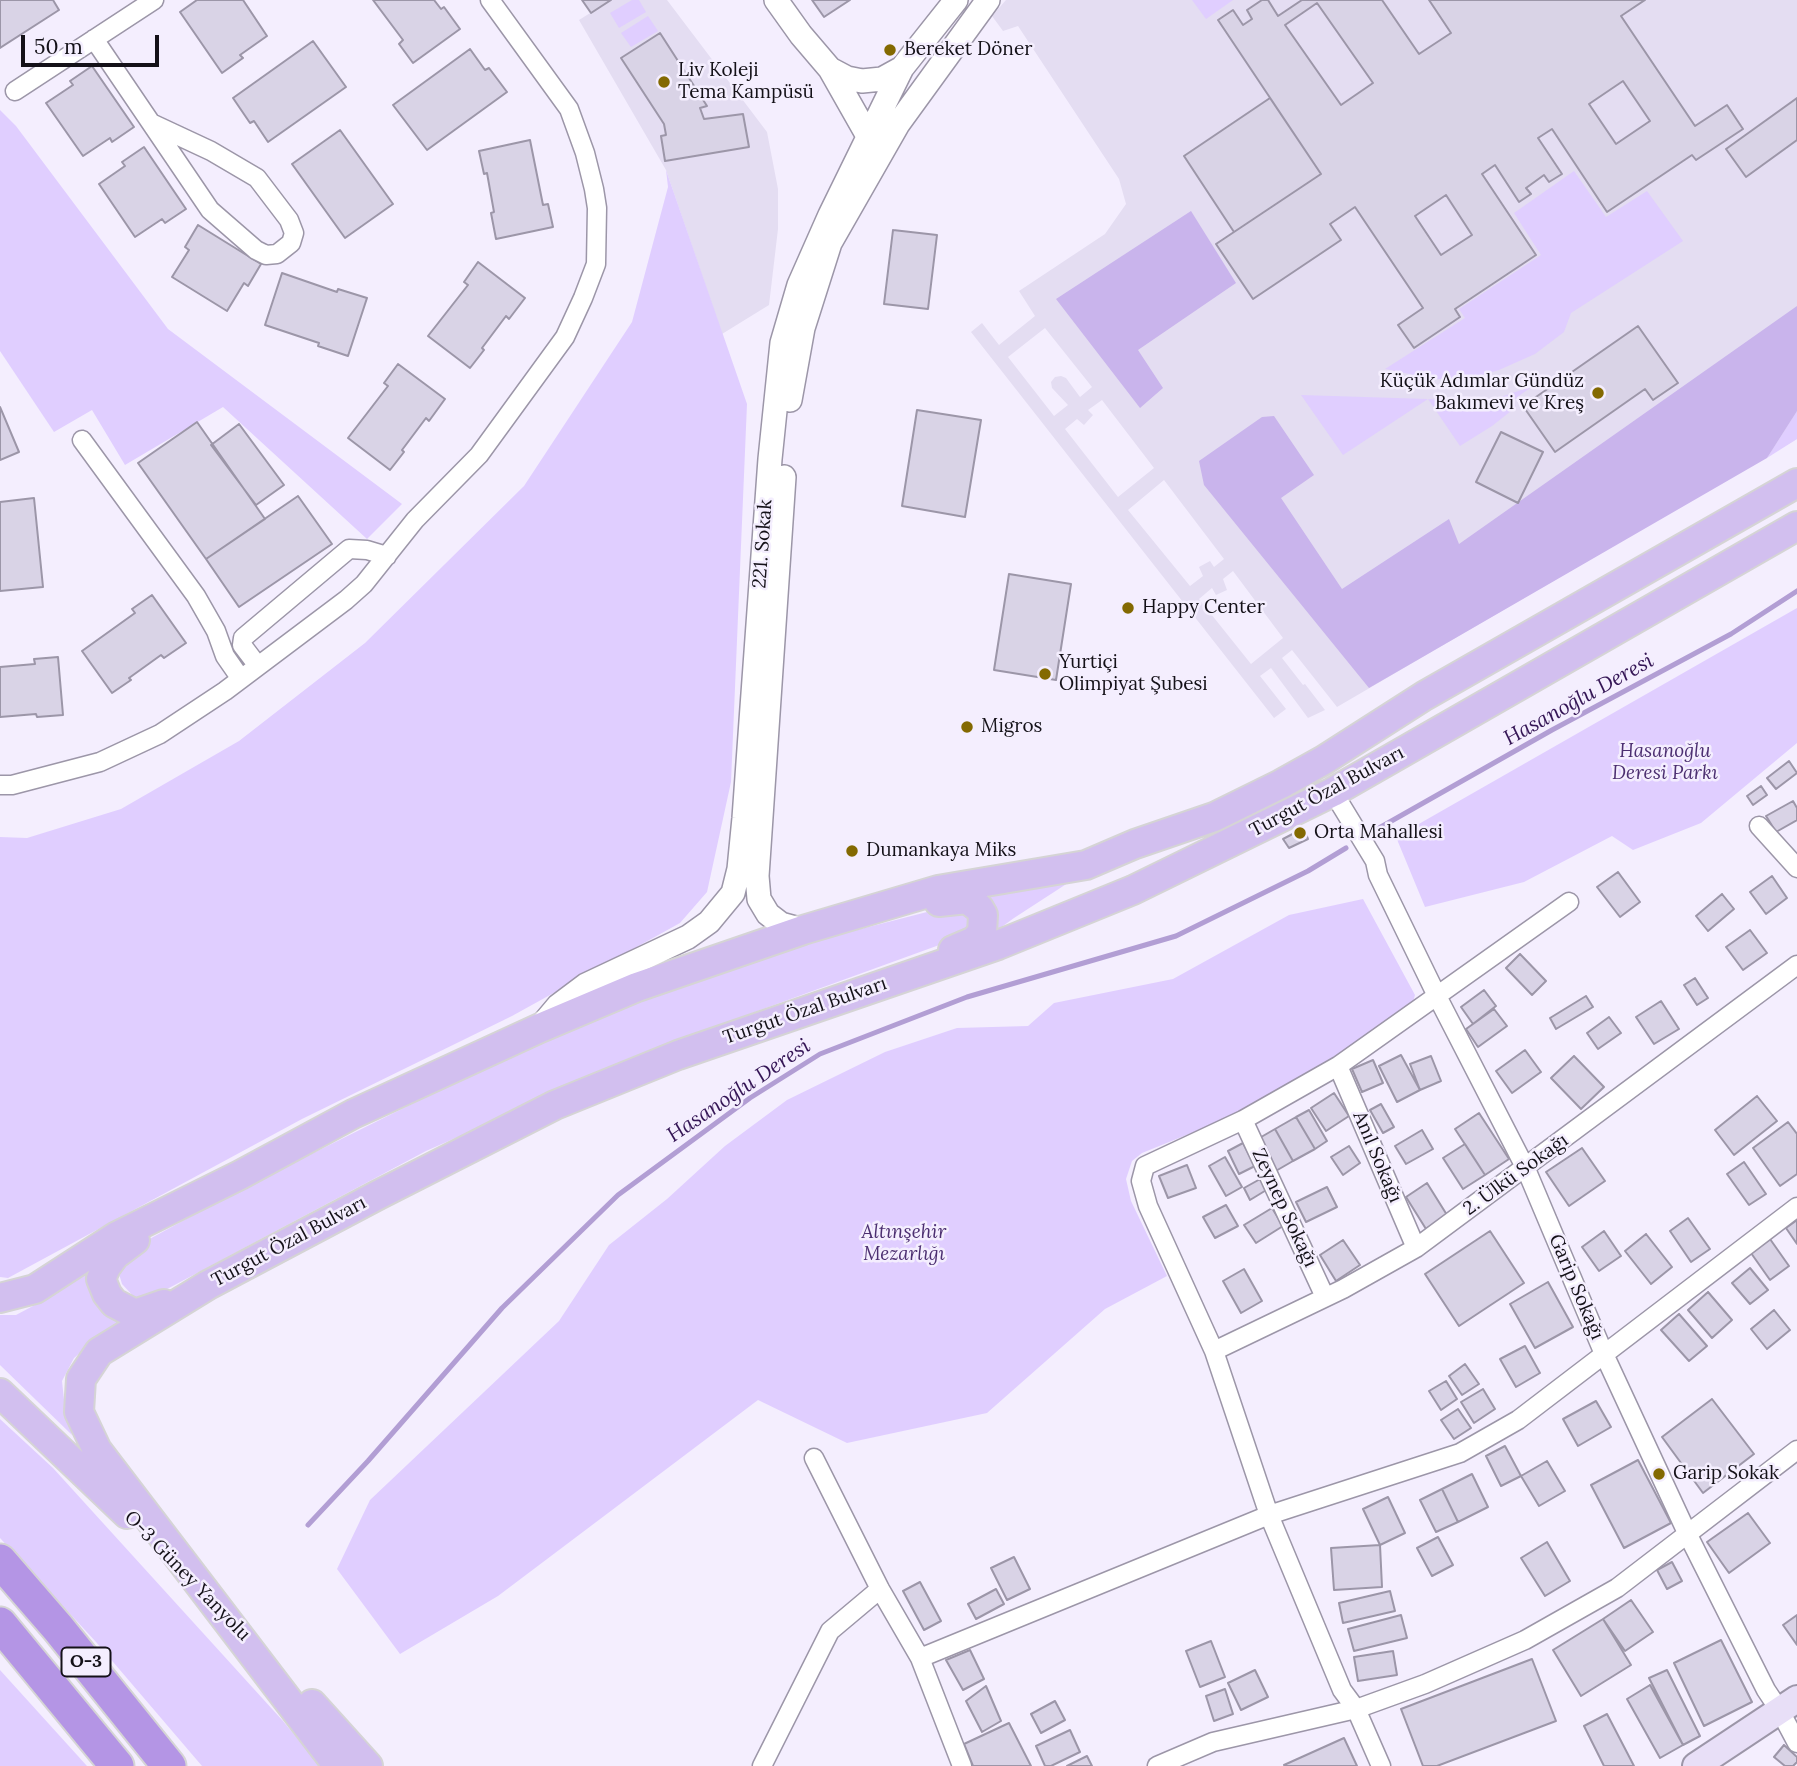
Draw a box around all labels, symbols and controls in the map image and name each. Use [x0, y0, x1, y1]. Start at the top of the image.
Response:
scale bar [24, 21, 163, 65]
text: 50 m [34, 33, 83, 60]
place label: Bereket Döner [904, 39, 1032, 61]
marker: Bereket Döner [882, 42, 898, 58]
place label: Liv Koleji Tema Kampüsü [678, 60, 814, 104]
marker: Liv Koleji Tema Kampüsü [656, 74, 672, 90]
place label: Küçük Adımlar Gündüz Bakımevi ve Kreş [1380, 371, 1584, 415]
marker: Küçük Adımlar Gündüz Bakımevi ve Kreş [1590, 385, 1606, 401]
street label: 221. Sokak [749, 499, 777, 589]
place label: Happy Center [1142, 597, 1265, 619]
marker: Happy Center [1120, 600, 1136, 616]
water label: Hasanoğlu Deresi [1500, 648, 1658, 752]
place label: Yurtiçi Olimpiyat Şubesi [1059, 652, 1208, 696]
marker: Yurtiçi Olimpiyat Şubesi [1037, 666, 1053, 682]
place label: Migros [981, 716, 1042, 738]
marker: Migros [959, 719, 975, 735]
park label: Hasanoğlu Deresi Parkı [1612, 741, 1718, 785]
street label: Turgut Özal Bulvarı [1246, 742, 1408, 842]
place label: Orta Mahallesi [1314, 822, 1443, 844]
marker: Orta Mahallesi [1292, 825, 1308, 841]
place label: Dumankaya Miks [866, 840, 1016, 862]
marker: Dumankaya Miks [844, 843, 860, 859]
street label: Turgut Özal Bulvarı [720, 972, 890, 1050]
water label: Hasanoğlu Deresi [663, 1034, 815, 1148]
street label: Anıl Sokağı [1348, 1108, 1406, 1206]
street label: 2. Ülkü Sokağı [1459, 1129, 1573, 1221]
street label: Zeynep Sokağı [1247, 1145, 1321, 1271]
street label: Turgut Özal Bulvarı [208, 1192, 370, 1292]
park label: Altınşehir Mezarlığı [862, 1222, 946, 1266]
street label: Garip Sokağı [1544, 1231, 1608, 1343]
place label: Garip Sokak [1673, 1463, 1779, 1485]
marker: Garip Sokak [1651, 1466, 1667, 1482]
street label: O-3 Güney Yanyolu [119, 1506, 255, 1646]
road number: O-3 [62, 1647, 110, 1676]

